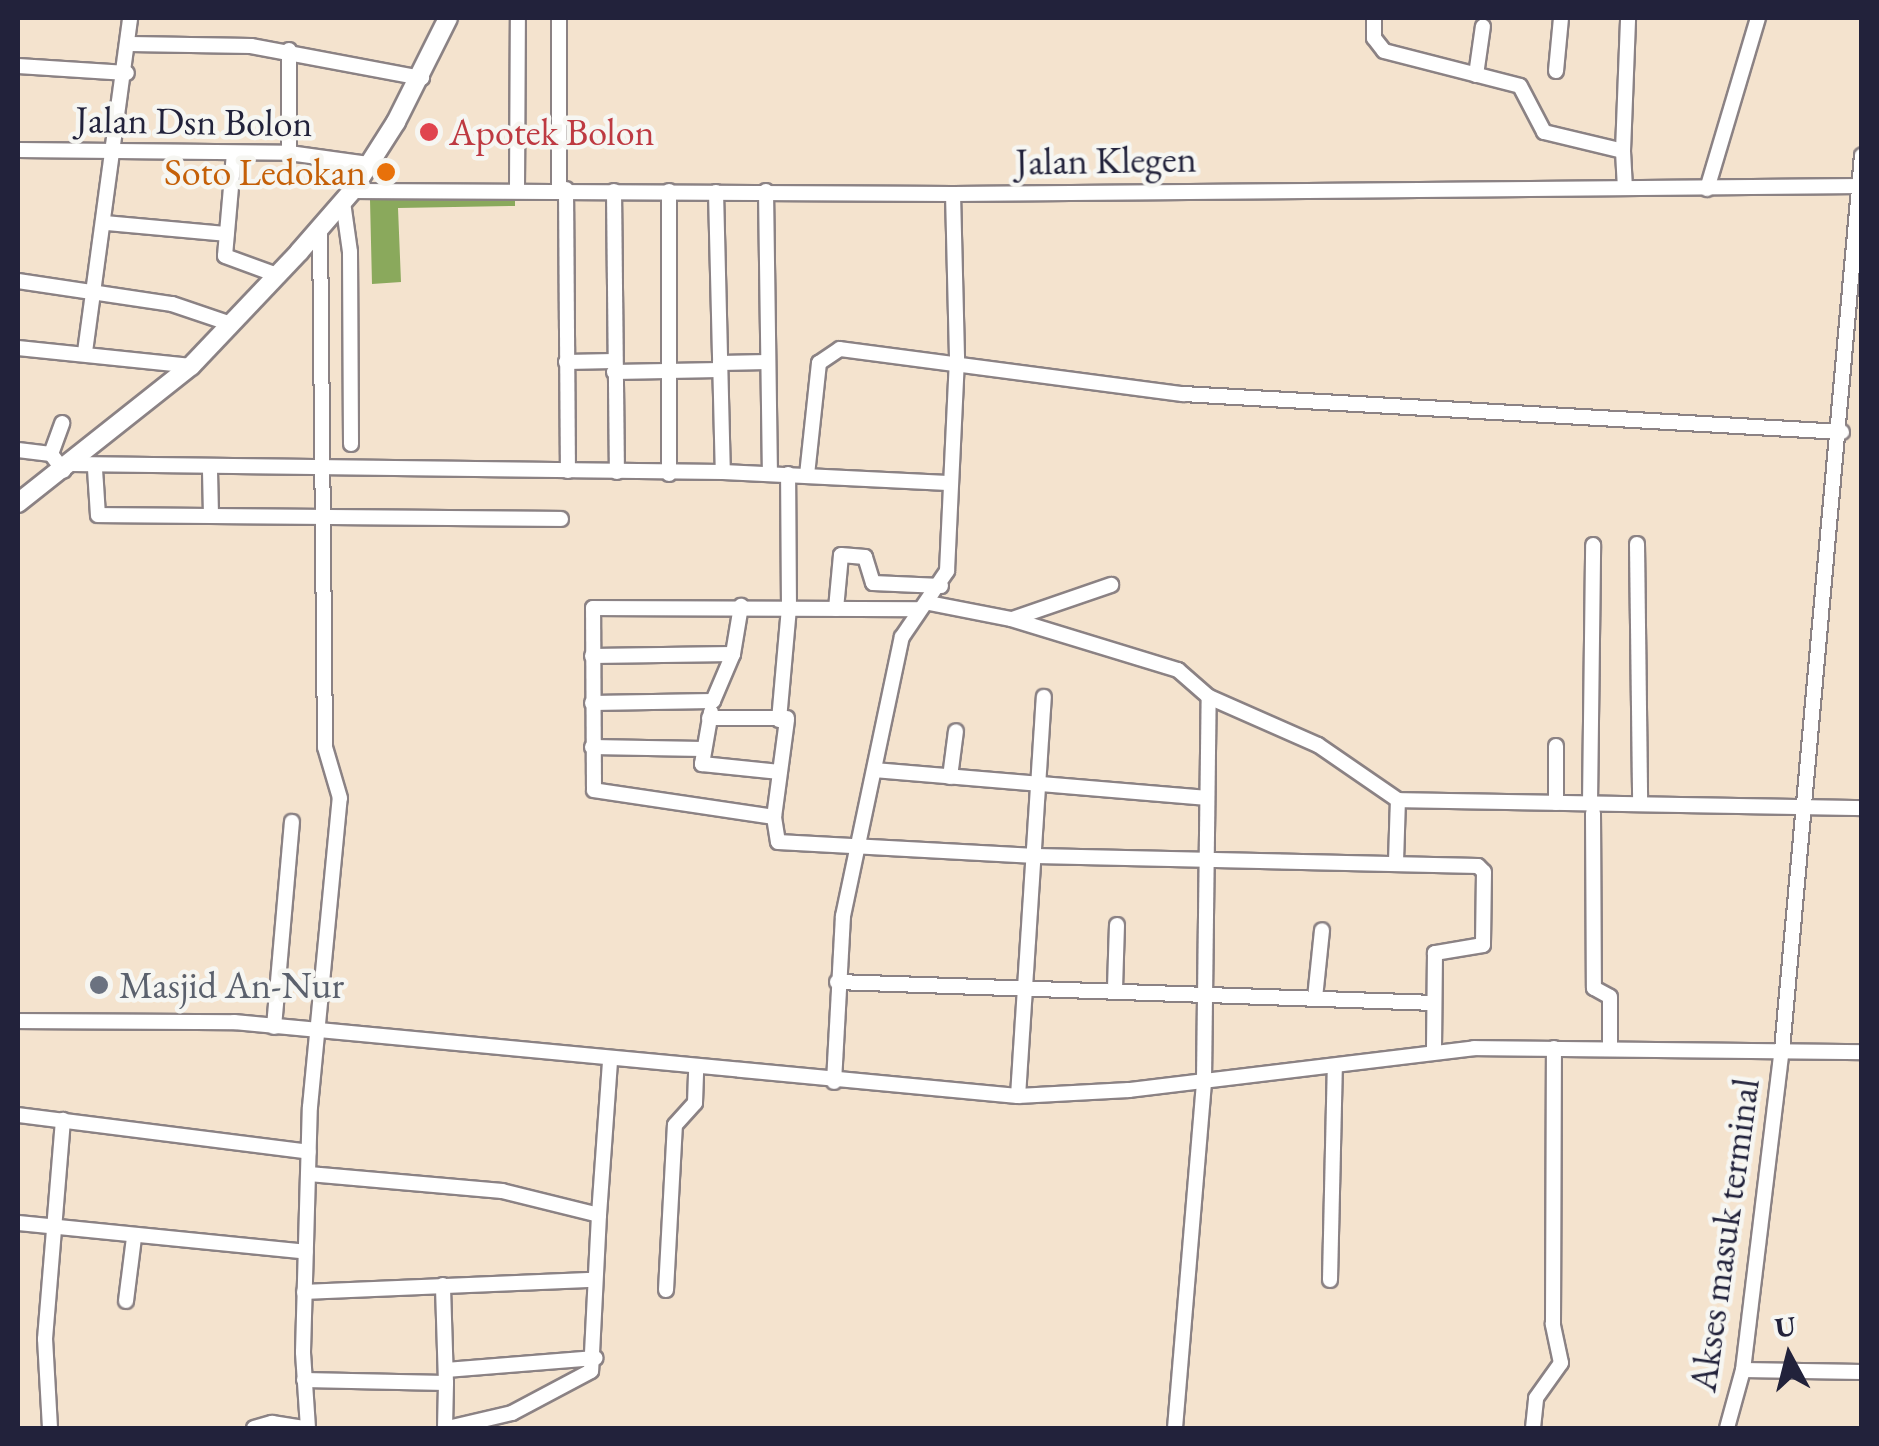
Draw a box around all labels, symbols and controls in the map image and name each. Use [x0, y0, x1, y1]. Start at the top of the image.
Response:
street label: Jalan Dsn Bolon [75, 96, 313, 146]
place label: Apotek Bolon [449, 109, 655, 155]
marker: Apotek Bolon [418, 121, 440, 143]
street label: Jalan Klegen [1015, 136, 1197, 184]
place label: Soto Ledokan [164, 149, 366, 195]
marker: Soto Ledokan [375, 161, 397, 183]
place label: Masjid An-Nur [119, 962, 344, 1008]
marker: Masjid An-Nur [88, 974, 110, 996]
street label: Akses masuk terminal [1679, 1075, 1769, 1395]
north arrow [1739, 1306, 1839, 1406]
text: U [1773, 1307, 1798, 1345]

